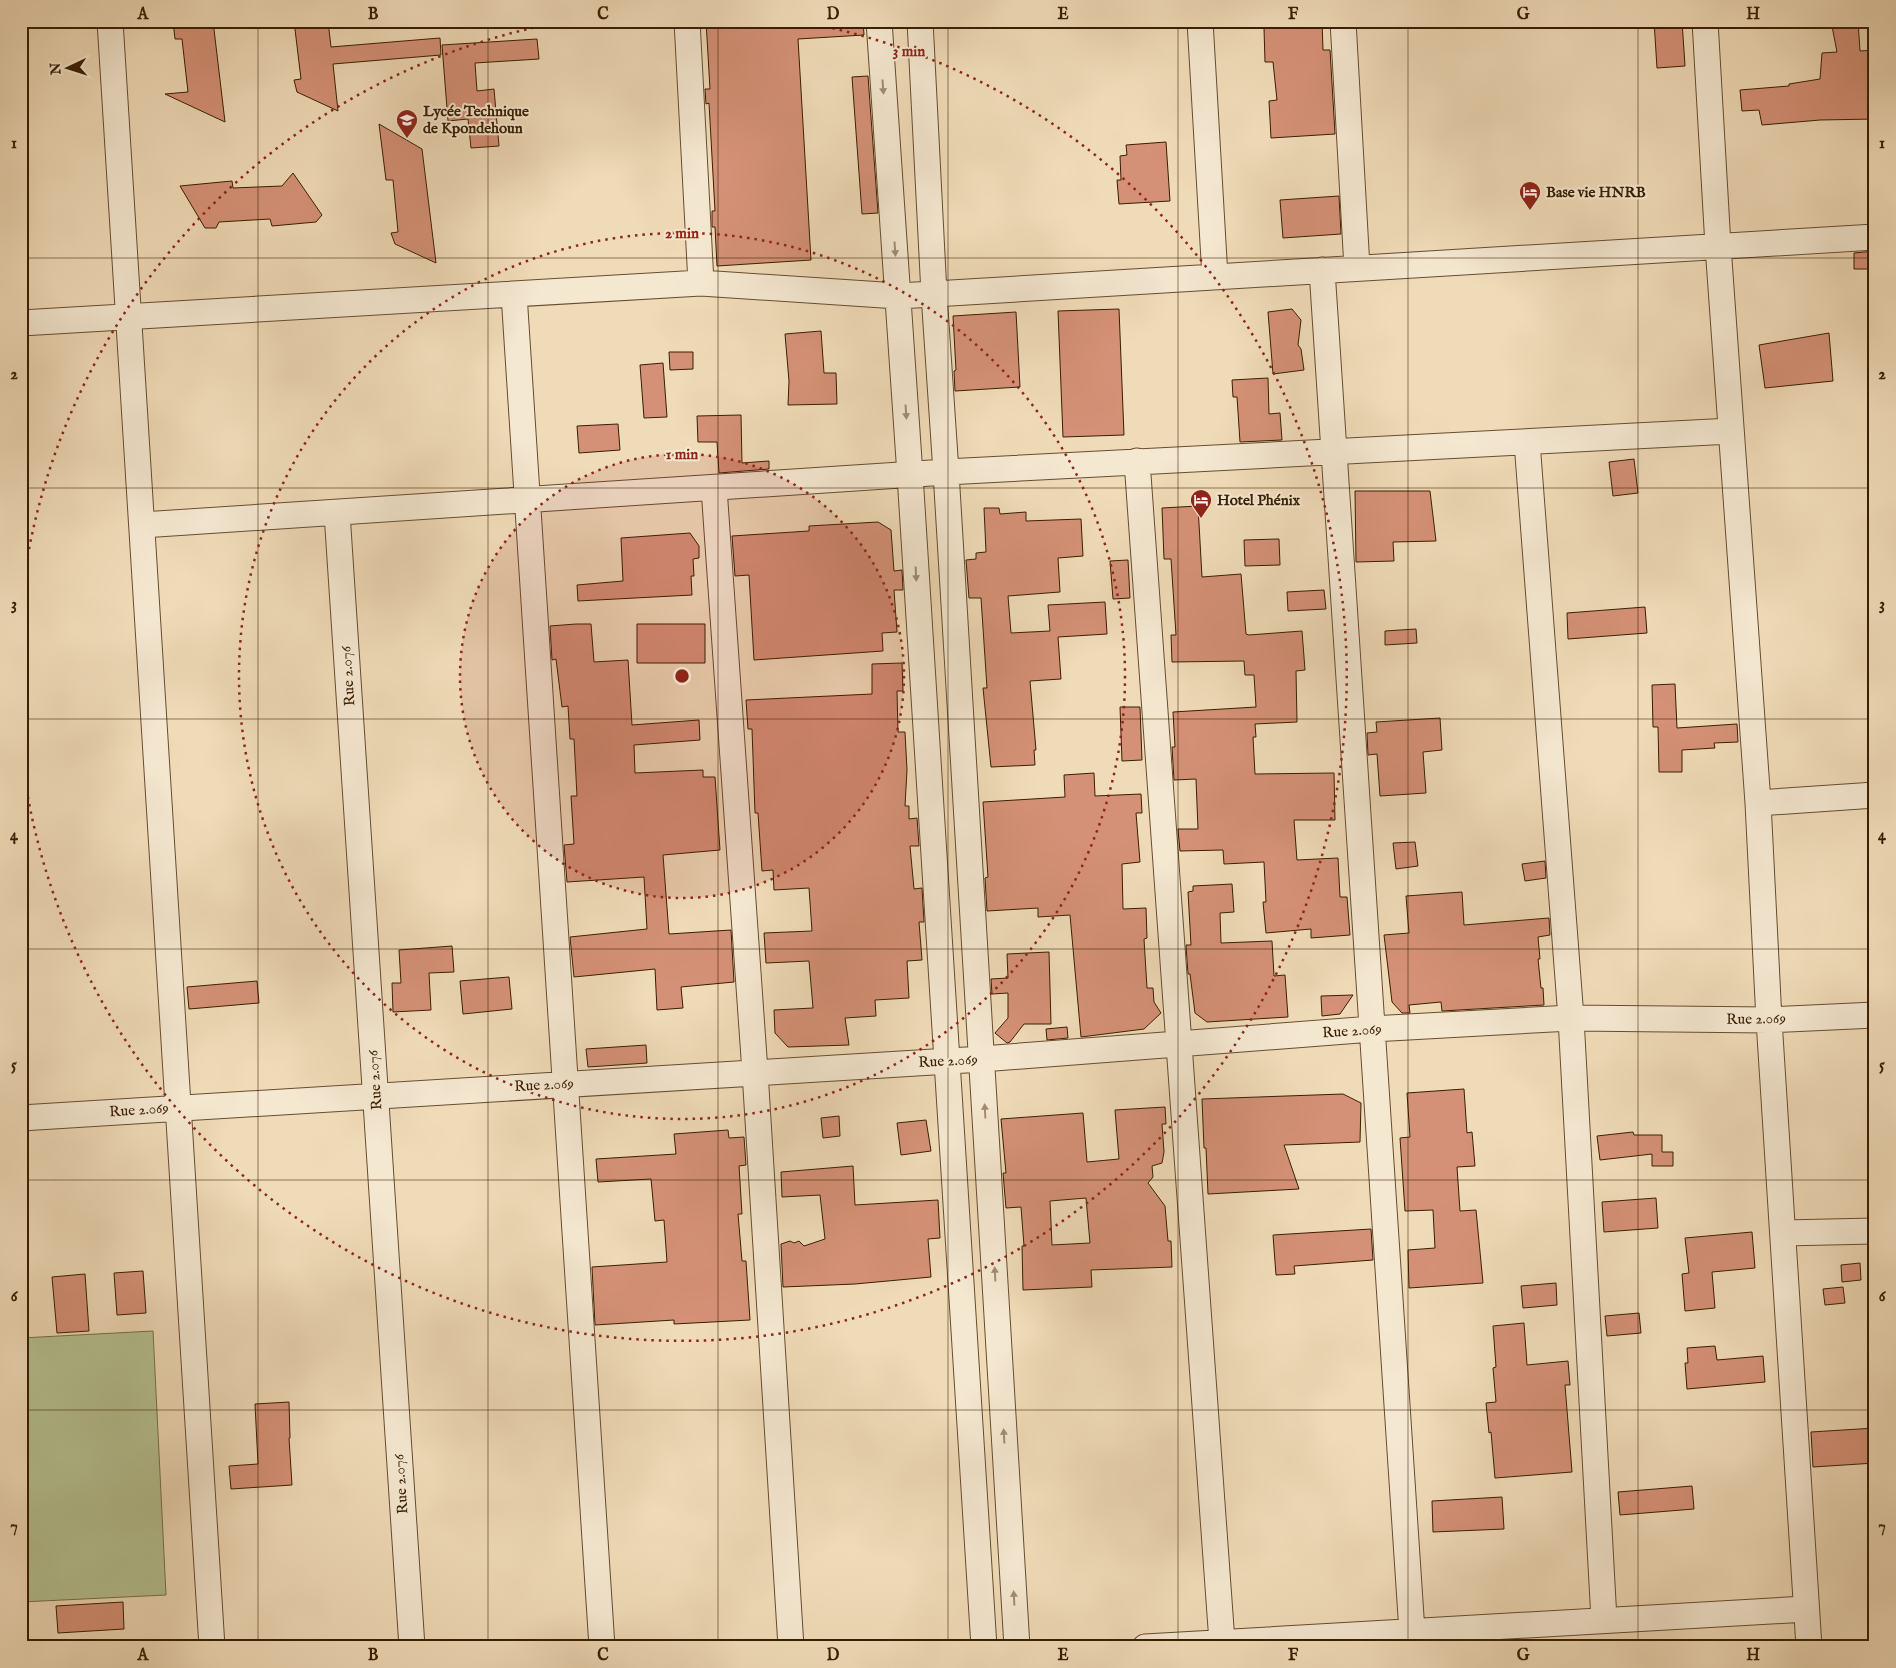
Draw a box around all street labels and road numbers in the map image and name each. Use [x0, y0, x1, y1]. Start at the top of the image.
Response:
street label: Rue 2.076 [336, 645, 360, 707]
street label: Rue 2.069 [1726, 1009, 1786, 1029]
street label: Rue 2.069 [1322, 1019, 1382, 1043]
street label: Rue 2.076 [363, 1049, 387, 1111]
street label: Rue 2.069 [918, 1050, 978, 1072]
street label: Rue 2.069 [514, 1074, 574, 1096]
street label: Rue 2.069 [109, 1098, 169, 1122]
street label: Rue 2.076 [389, 1453, 413, 1515]

